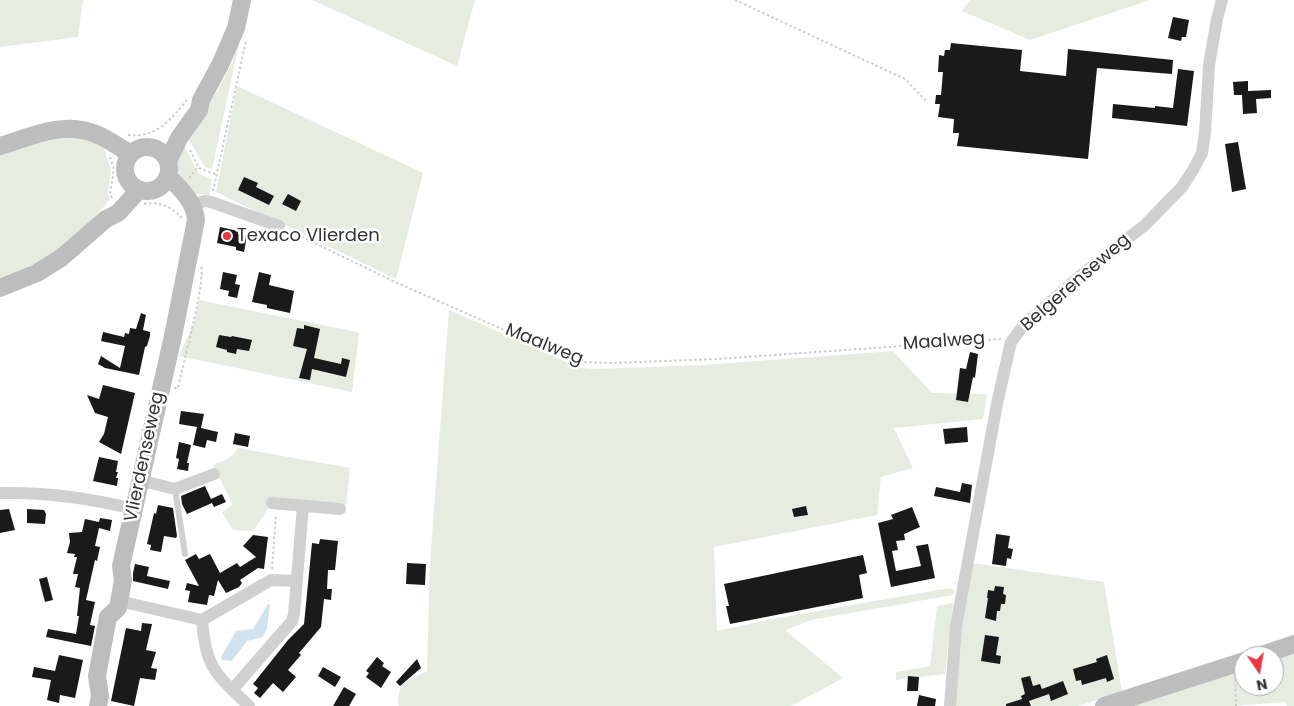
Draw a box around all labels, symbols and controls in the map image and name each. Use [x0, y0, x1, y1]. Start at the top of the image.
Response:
place label: Texaco Vlierden [237, 225, 380, 247]
marker: Texaco Vlierden [221, 230, 233, 242]
street label: Belgerenseweg [1017, 230, 1135, 336]
street label: Maalweg [502, 320, 586, 370]
street label: Maalweg [902, 328, 986, 356]
street label: Vlierdenseweg [121, 390, 169, 524]
north arrow [1234, 646, 1284, 696]
text: N [1255, 674, 1269, 696]

